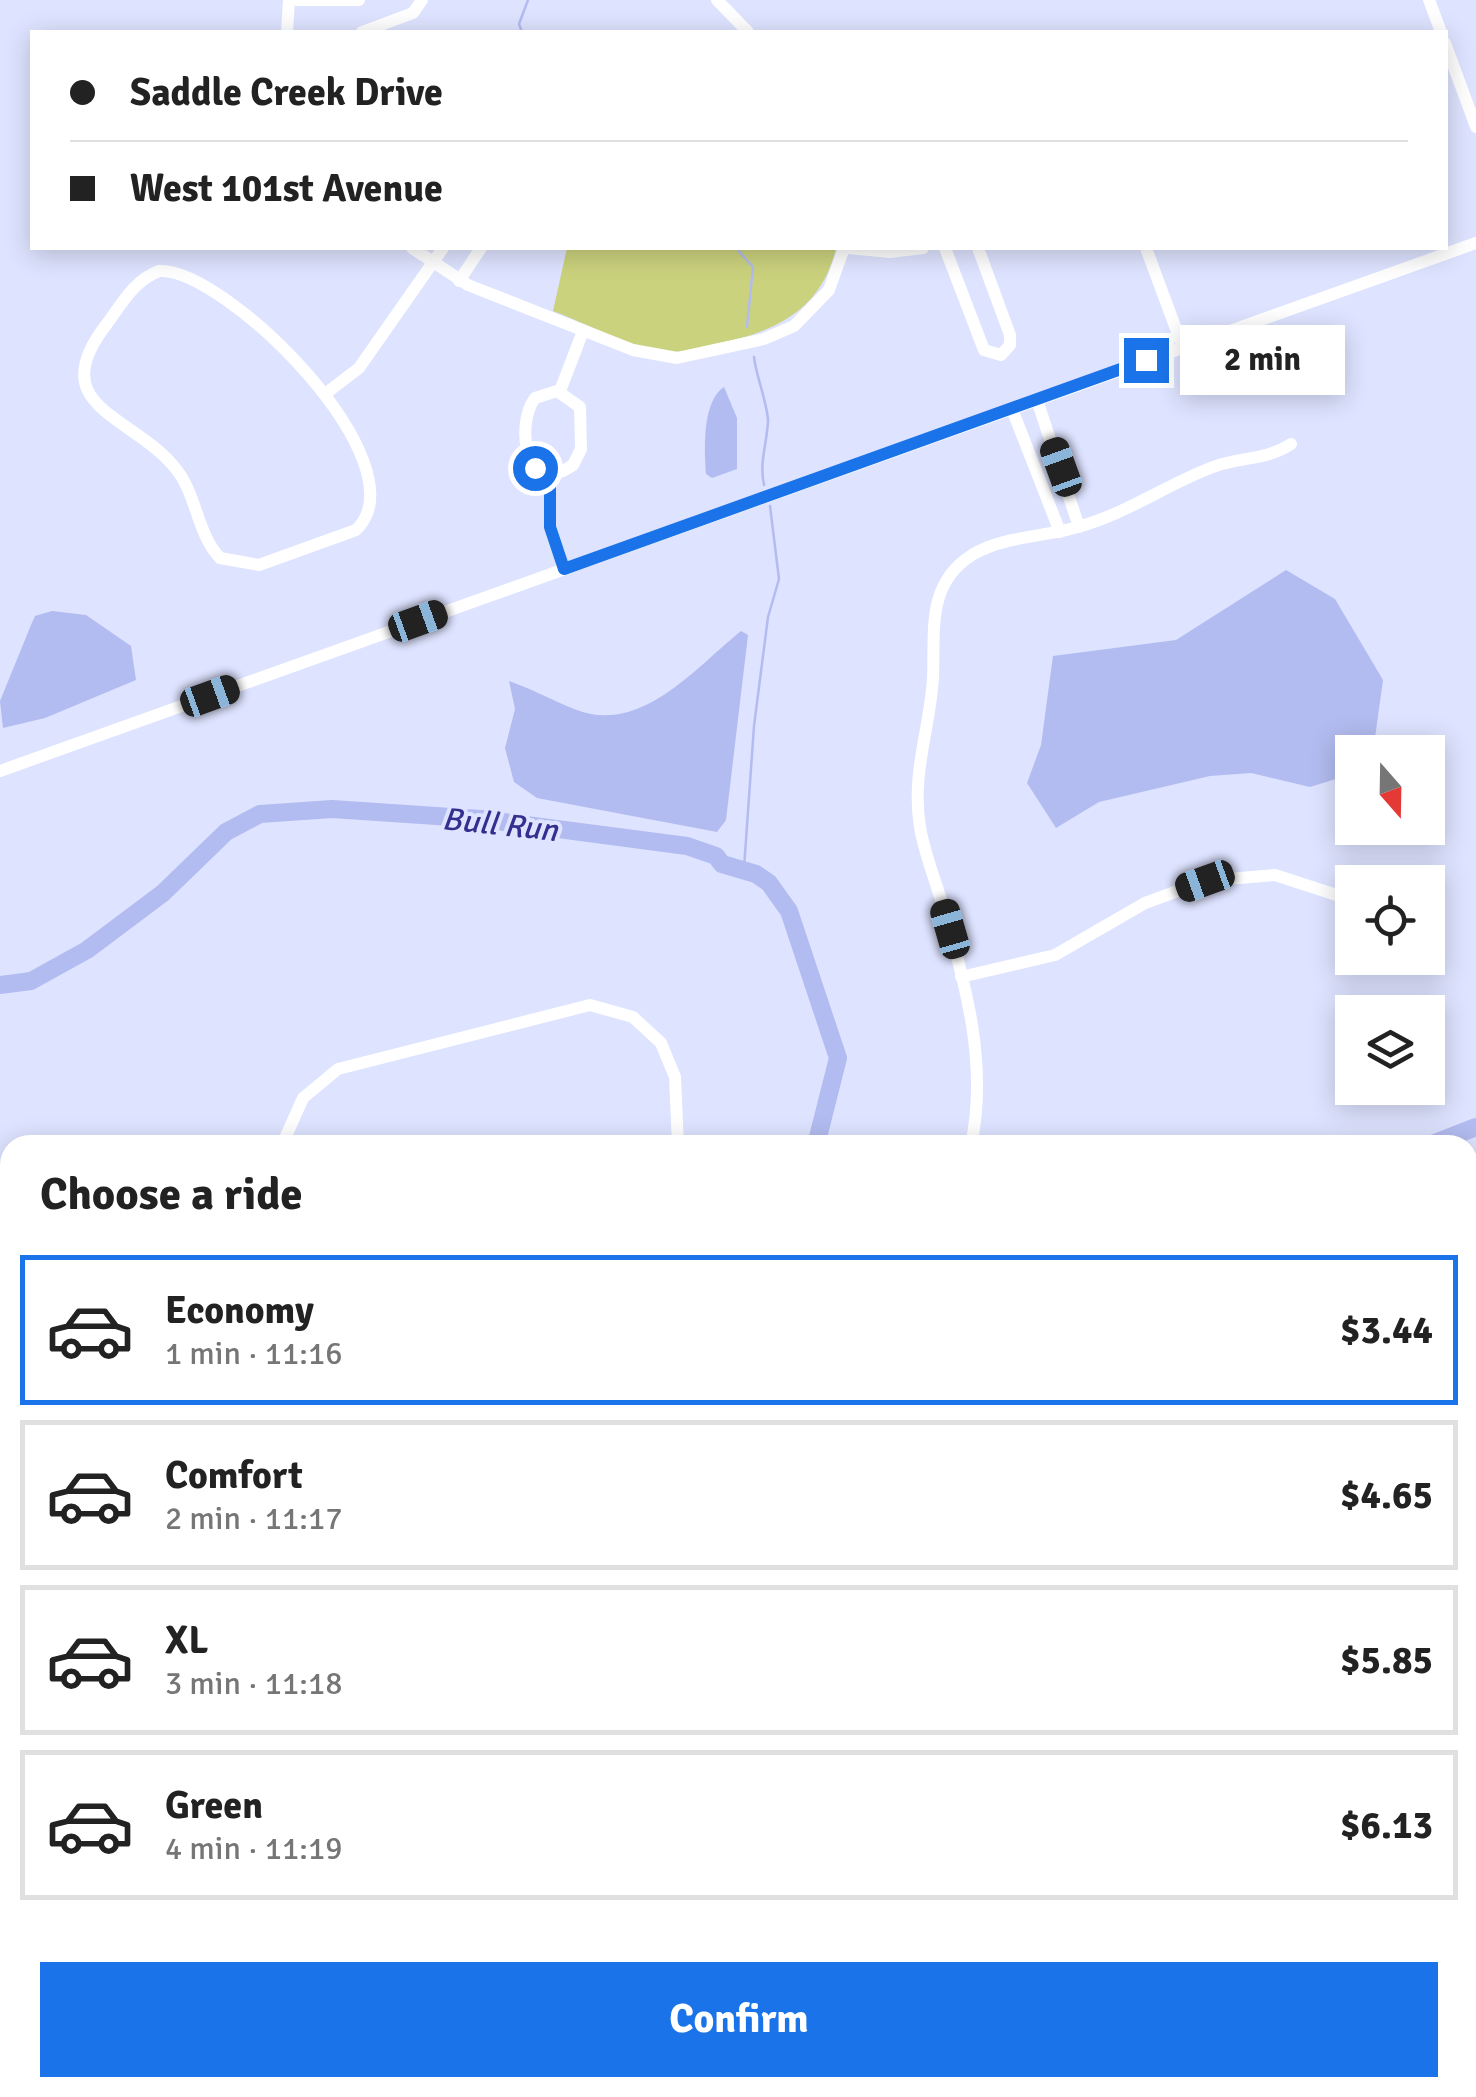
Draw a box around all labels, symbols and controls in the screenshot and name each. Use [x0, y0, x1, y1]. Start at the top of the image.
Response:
text: Saddle Creek Drive [130, 69, 443, 116]
text: West 101st Avenue [130, 165, 443, 212]
callout: 2 min [1181, 325, 1346, 395]
route end [1124, 338, 1169, 383]
text: 2 min [1224, 340, 1301, 379]
car [1037, 434, 1085, 500]
route start [513, 446, 558, 491]
car [385, 597, 451, 645]
car [177, 672, 243, 720]
north arrow [1335, 735, 1445, 845]
map controls [1335, 735, 1445, 1105]
water label: Bull Run [440, 799, 561, 850]
car [1172, 857, 1238, 905]
button: locate [1335, 865, 1445, 975]
car [927, 896, 973, 962]
button: layers [1335, 995, 1445, 1105]
text: Choose a ride [40, 1167, 303, 1222]
icon: car [45, 1285, 135, 1375]
text: Economy [165, 1287, 314, 1334]
text: $3.44 [1340, 1307, 1433, 1354]
text: 1 min · 11:16 [165, 1334, 343, 1373]
icon: car [45, 1450, 135, 1540]
text: Comfort [165, 1452, 303, 1499]
text: $4.65 [1340, 1472, 1433, 1519]
text: 2 min · 11:17 [165, 1499, 343, 1538]
icon: car [45, 1615, 135, 1705]
text: XL [165, 1617, 208, 1664]
text: $5.85 [1340, 1637, 1433, 1684]
text: 3 min · 11:18 [165, 1664, 343, 1703]
icon: car [45, 1780, 135, 1870]
text: Green [165, 1782, 263, 1829]
text: $6.13 [1340, 1802, 1433, 1849]
text: 4 min · 11:19 [165, 1829, 343, 1868]
button: Confirm [40, 1962, 1438, 2077]

